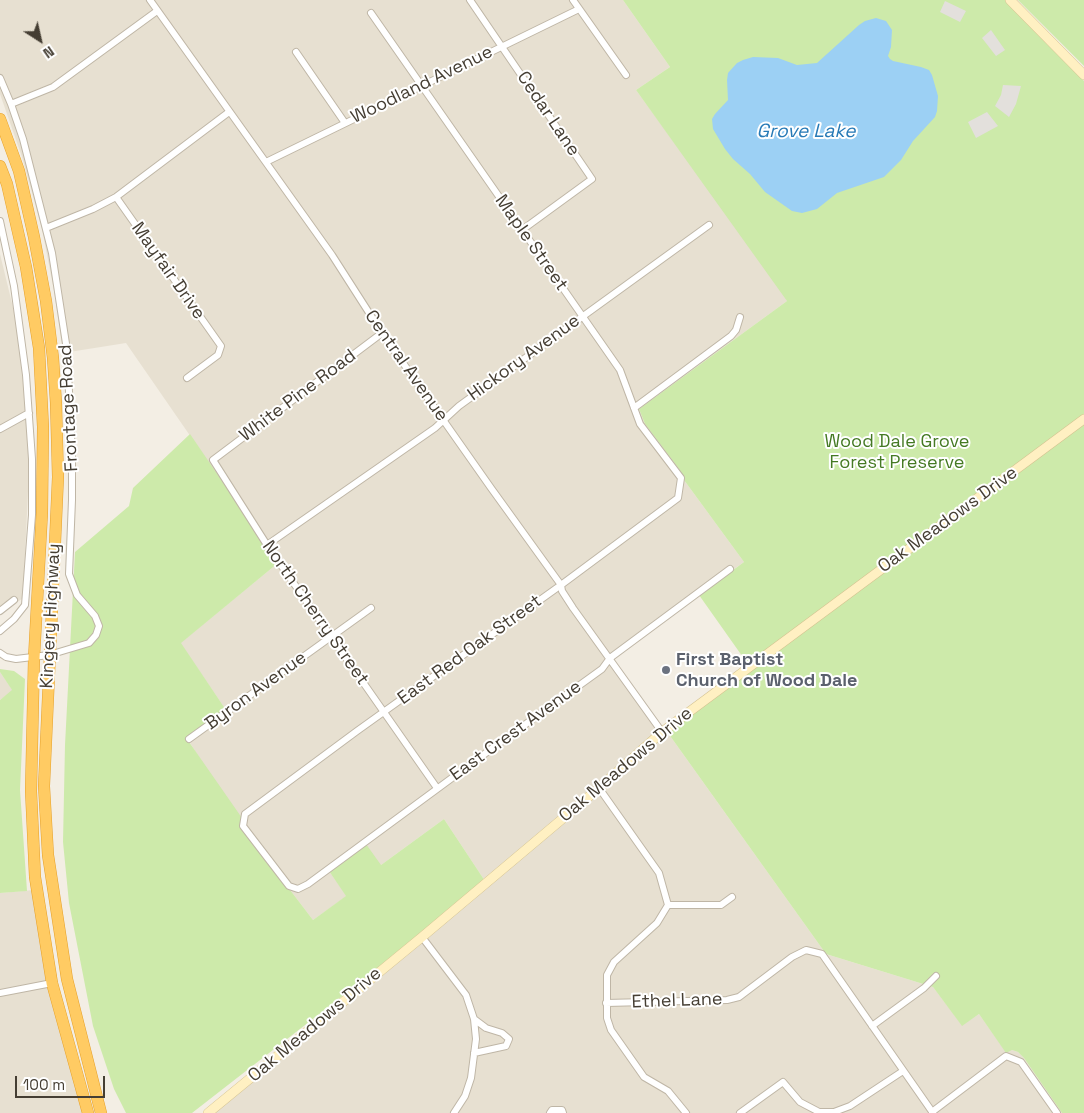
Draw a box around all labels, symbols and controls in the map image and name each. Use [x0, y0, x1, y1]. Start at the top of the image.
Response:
north arrow [15, 15, 65, 65]
street label: Woodland Avenue [348, 41, 496, 129]
text: N [40, 42, 58, 62]
street label: Cedar Lane [512, 68, 584, 160]
water label: Grove Lake [757, 121, 855, 143]
street label: Maple Street [490, 191, 572, 295]
street label: Mayfair Drive [127, 218, 209, 324]
street label: Central Avenue [360, 306, 452, 426]
street label: Hickory Avenue [464, 310, 584, 406]
street label: Frontage Road [55, 344, 83, 472]
street label: White Pine Road [236, 345, 360, 447]
park label: Wood Dale Grove Forest Preserve [824, 431, 970, 474]
street label: Oak Meadows Drive [874, 462, 1022, 578]
street label: North Cherry Street [257, 537, 373, 689]
street label: Kingery Highway [36, 543, 66, 689]
street label: East Red Oak Street [394, 591, 546, 709]
street label: Byron Avenue [201, 647, 311, 735]
place label: First Baptist Church of Wood Dale [676, 649, 857, 692]
marker: First Baptist Church of Wood Dale [660, 664, 672, 676]
street label: East Crest Avenue [446, 676, 586, 786]
street label: Oak Meadows Drive [555, 703, 697, 827]
street label: Oak Meadows Drive [244, 963, 386, 1087]
street label: Ethel Lane [631, 989, 723, 1013]
scale bar [18, 1066, 108, 1098]
text: 100 m [23, 1075, 65, 1094]

